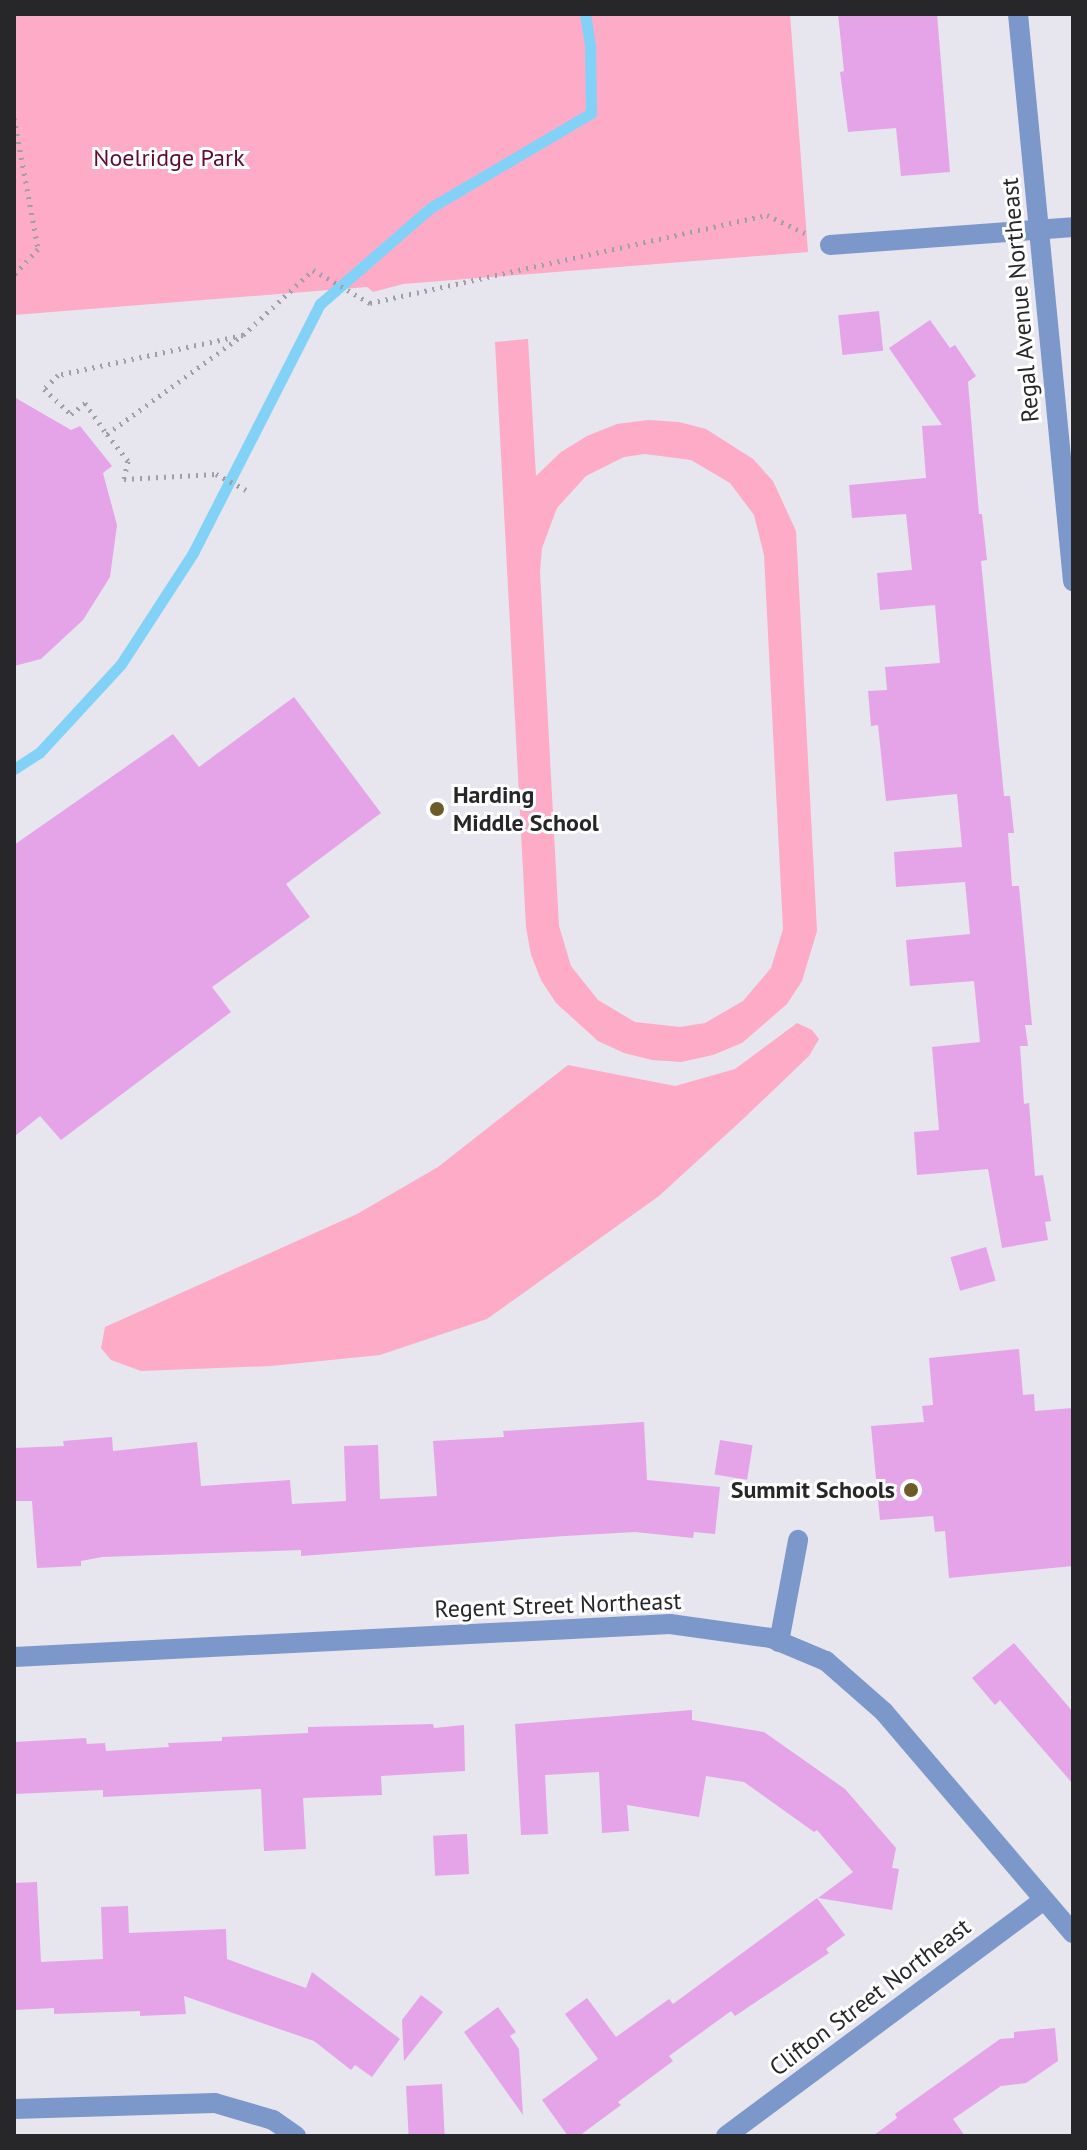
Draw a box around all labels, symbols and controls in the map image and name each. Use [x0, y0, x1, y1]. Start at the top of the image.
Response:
park label: Noelridge Park [93, 144, 245, 172]
street label: Regal Avenue Northeast [995, 176, 1045, 424]
place label: Harding Middle School [453, 781, 599, 837]
marker: Harding Middle School [428, 800, 446, 818]
place label: Summit Schools [731, 1476, 895, 1504]
marker: Summit Schools [902, 1481, 920, 1499]
street label: Regent Street Northeast [434, 1586, 682, 1624]
street label: Clifton Street Northeast [764, 1912, 976, 2082]

